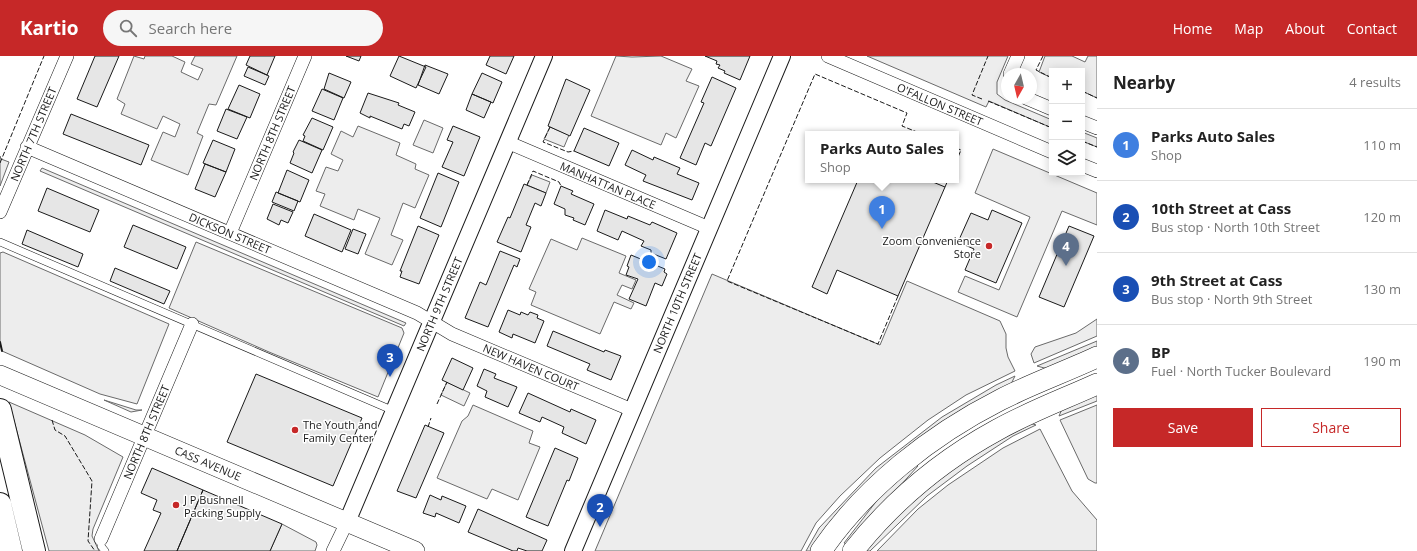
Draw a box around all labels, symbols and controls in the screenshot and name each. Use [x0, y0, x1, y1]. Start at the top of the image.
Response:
search box [103, 10, 383, 46]
text: Kartio [20, 15, 79, 41]
icon: search [117, 17, 139, 39]
text: Search here [149, 18, 232, 38]
text: Home [1173, 19, 1212, 38]
text: Map [1234, 19, 1263, 38]
text: About [1285, 19, 1325, 38]
text: Contact [1347, 19, 1397, 38]
north arrow [1001, 68, 1037, 104]
map controls [1049, 68, 1085, 176]
button: + [1049, 68, 1085, 104]
text: Nearby [1113, 71, 1175, 94]
text: 4 results [1349, 73, 1401, 91]
street label: O'FALLON STREET [895, 79, 985, 129]
street label: NORTH 8TH STREET [245, 84, 299, 182]
street label: NORTH 7TH STREET [6, 85, 60, 183]
button: − [1049, 104, 1085, 140]
text: Parks Auto Sales [1151, 126, 1275, 146]
popup [805, 131, 959, 183]
text: 1 [1122, 136, 1130, 154]
text: 110 m [1363, 136, 1401, 154]
text: Parks Auto Sales [820, 138, 944, 158]
button: layers [1049, 140, 1085, 176]
text: Shop [1151, 146, 1182, 164]
street label: MANHATTAN PLACE [558, 158, 658, 212]
text: Shop [820, 158, 851, 176]
pin: 1 [869, 196, 895, 229]
text: 10th Street at Cass [1151, 198, 1291, 218]
text: 2 [1122, 208, 1130, 226]
text: 120 m [1363, 208, 1401, 226]
street label: DICKSON STREET [187, 209, 273, 257]
text: Bus stop · North 10th Street [1151, 218, 1320, 236]
place label: Zoom Convenience Store [883, 233, 981, 261]
pin: 4 [1053, 233, 1079, 266]
marker: Zoom Convenience Store [984, 241, 994, 251]
street label: NORTH 10TH STREET [649, 251, 705, 355]
your location [639, 252, 659, 272]
street label: NORTH 9TH STREET [412, 255, 466, 353]
text: 9th Street at Cass [1151, 270, 1283, 290]
text: 3 [1122, 280, 1130, 298]
text: 130 m [1363, 280, 1401, 298]
text: Bus stop · North 9th Street [1151, 290, 1312, 308]
street label: NEW HAVEN COURT [481, 340, 581, 394]
text: BP [1151, 342, 1171, 362]
pin: 3 [377, 344, 403, 377]
text: 4 [1122, 352, 1130, 370]
text: 190 m [1363, 352, 1401, 370]
text: Fuel · North Tucker Boulevard [1151, 362, 1331, 380]
street label: NORTH 8TH STREET [119, 383, 173, 481]
button: Save [1113, 408, 1253, 447]
button: Share [1261, 408, 1401, 447]
place label: The Youth and Family Center [303, 417, 377, 445]
marker: The Youth and Family Center [290, 425, 300, 435]
street label: CASS AVENUE [172, 442, 244, 484]
place label: J P Bushnell Packing Supply [183, 492, 261, 520]
pin: 2 [587, 494, 613, 527]
marker: J P Bushnell Packing Supply [171, 500, 181, 510]

